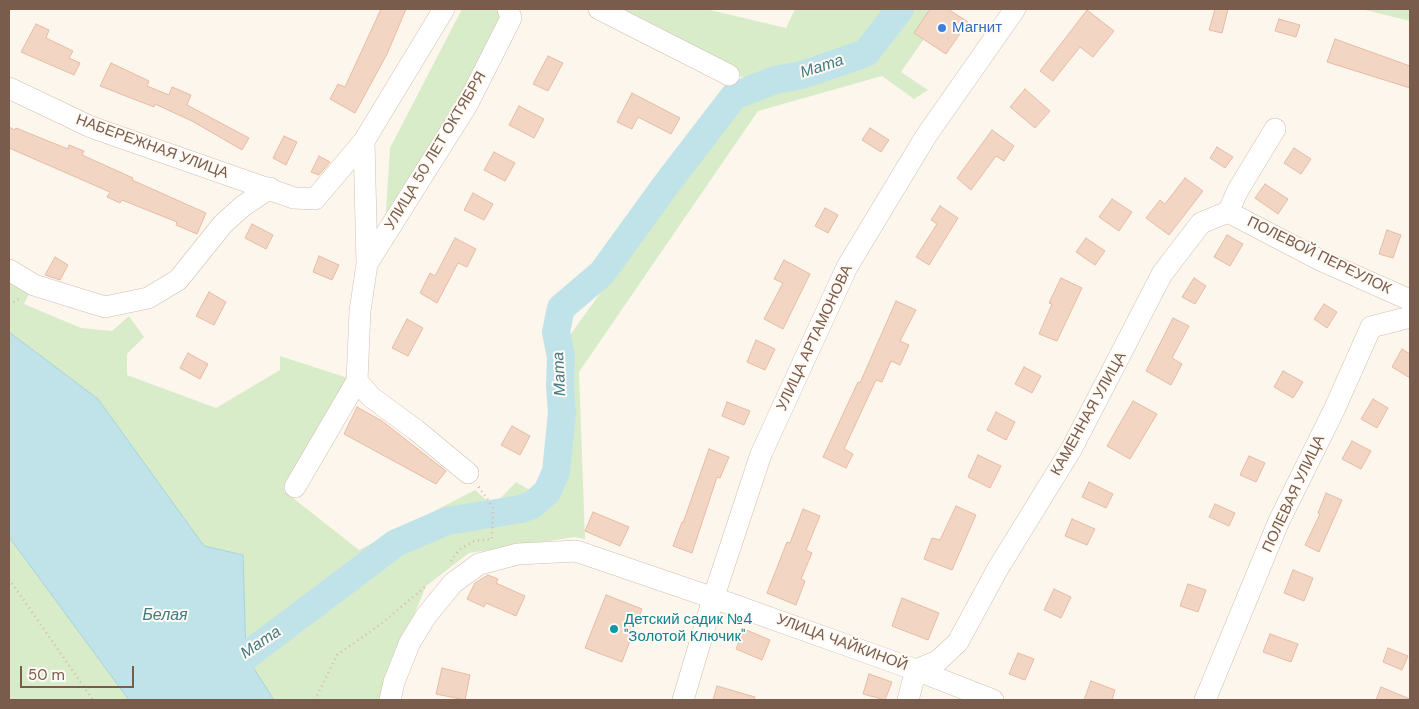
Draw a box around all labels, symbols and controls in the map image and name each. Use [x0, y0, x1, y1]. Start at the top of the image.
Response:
place label: Магнит [952, 19, 1002, 37]
marker: Магнит [936, 22, 948, 34]
water label: Мата [798, 51, 846, 83]
street label: УЛИЦА 50 ЛЕТ ОКТЯБРЯ [382, 69, 490, 233]
street label: НАБЕРЕЖНАЯ УЛИЦА [73, 111, 231, 183]
street label: ПОЛЕВОЙ ПЕРЕУЛОК [1244, 213, 1394, 299]
street label: УЛИЦА АРТАМОНОВА [773, 262, 857, 414]
street label: КАМЕННАЯ УЛИЦА [1048, 349, 1130, 479]
water label: Мата [549, 351, 571, 397]
street label: ПОЛЕВАЯ УЛИЦА [1259, 433, 1329, 555]
water label: Белая [142, 606, 188, 626]
place label: Детский садик №4 "Золотой Ключик" [624, 611, 752, 646]
street label: УЛИЦА ЧАЙКИНОЙ [774, 611, 910, 675]
water label: Мата [237, 623, 285, 663]
marker: Детский садик №4 "Золотой Ключик" [608, 623, 620, 635]
scale bar [22, 656, 136, 688]
text: 50 m [28, 665, 65, 685]

